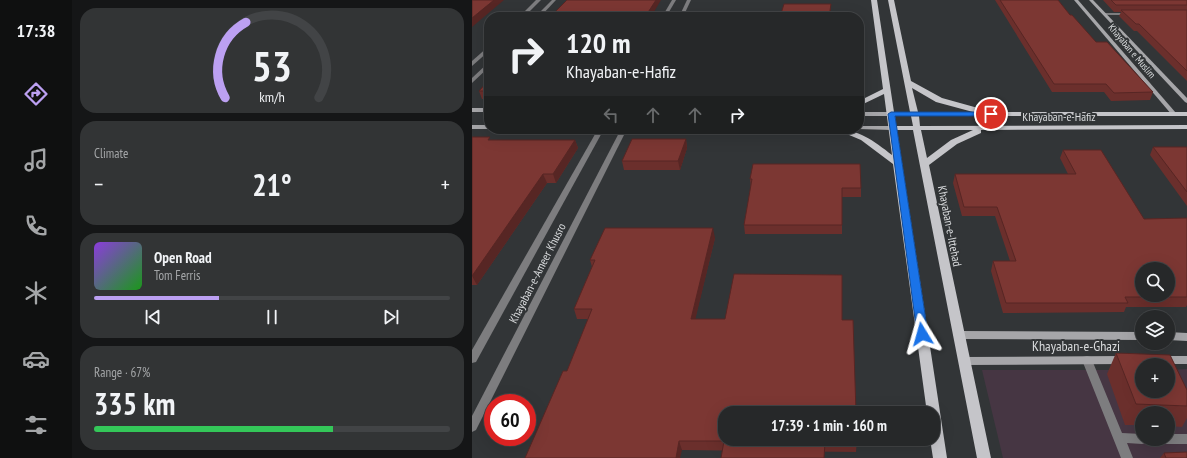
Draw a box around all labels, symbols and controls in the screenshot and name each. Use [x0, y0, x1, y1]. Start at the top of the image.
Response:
text: 17:38 [17, 19, 55, 42]
street label: Khayaban e Muslim [1105, 21, 1159, 81]
text: 120 m [566, 24, 630, 61]
icon: right [500, 28, 552, 80]
text: 53 [252, 39, 292, 92]
text: Khayaban-e-Hafiz [566, 60, 676, 83]
icon: directions [22, 80, 50, 108]
text: km/h [259, 87, 285, 106]
pin [974, 97, 1008, 131]
icon: arrive [980, 103, 1002, 125]
icon: left [600, 104, 622, 126]
icon: ahead [642, 104, 664, 126]
icon: ahead [684, 104, 706, 126]
icon: right [726, 104, 748, 126]
street label: Khayaban-e-Hafiz [1022, 109, 1096, 124]
text: Climate [94, 145, 128, 162]
icon: music [22, 146, 50, 174]
text: 21° [252, 165, 292, 204]
text: − [94, 170, 103, 198]
text: + [441, 170, 450, 198]
street label: Khayaban-e-Ittehad [935, 184, 965, 268]
icon: phone [22, 212, 50, 240]
street label: Khayaban-e-Ameer Khusro [505, 220, 569, 326]
text: Open Road [154, 248, 212, 267]
map controls [1135, 262, 1175, 446]
button: search [1135, 262, 1175, 302]
text: Tom Ferris [154, 267, 200, 284]
icon: climate [22, 279, 50, 307]
icon: previous [142, 306, 164, 328]
icon: pause [261, 306, 283, 328]
icon: next [380, 306, 402, 328]
button: layers [1135, 310, 1175, 350]
position arrow [901, 313, 943, 355]
street label: Khayaban-e-Ghazi [1032, 337, 1120, 355]
icon: car [22, 345, 50, 373]
button: + [1135, 358, 1175, 398]
text: Range · 67% [94, 364, 150, 381]
text: 335 km [94, 384, 175, 423]
speed limit sign: 60 [484, 394, 536, 446]
button: − [1135, 406, 1175, 446]
icon: filters [22, 411, 50, 439]
text: 17:39 · 1 min · 160 m [771, 416, 887, 435]

